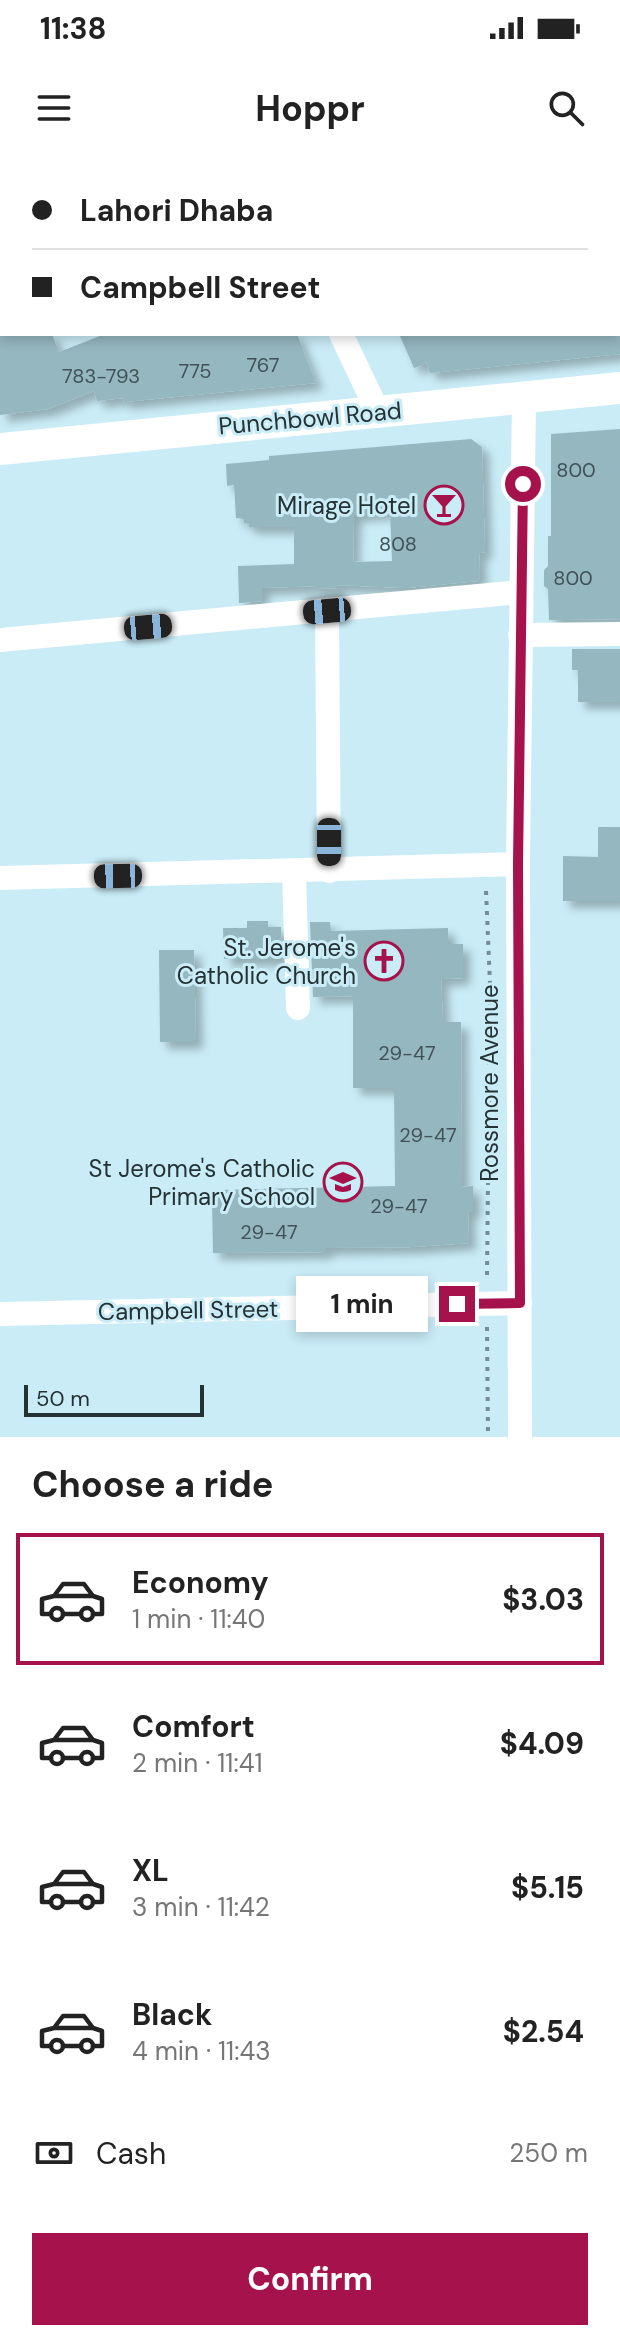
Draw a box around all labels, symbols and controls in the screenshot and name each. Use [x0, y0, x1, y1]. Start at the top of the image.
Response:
text: 11:38 [40, 9, 107, 48]
text: Hoppr [255, 85, 365, 132]
icon: menu [32, 86, 76, 130]
icon: search [544, 86, 588, 130]
text: Lahori Dhaba [80, 191, 273, 230]
text: Campbell Street [80, 268, 320, 307]
house number: 767 [247, 352, 279, 378]
house number: 775 [179, 358, 211, 384]
house number: 783-793 [62, 363, 140, 389]
street label: Punchbowl Road [217, 395, 403, 441]
house number: 800 [556, 457, 596, 483]
route start [505, 466, 541, 502]
bar icon: Mirage Hotel [423, 484, 465, 526]
place label: Mirage Hotel [277, 490, 416, 521]
house number: 808 [379, 531, 417, 557]
house number: 800 [553, 565, 593, 591]
car [302, 597, 352, 625]
car [123, 613, 173, 641]
car [317, 818, 341, 866]
car [94, 864, 142, 888]
place label: St. Jerome's Catholic Church [177, 932, 356, 991]
church icon: St. Jerome's Catholic Church [363, 940, 405, 982]
street label: Rossmore Avenue [474, 984, 505, 1182]
house number: 29-47 [378, 1040, 436, 1066]
house number: 29-47 [399, 1122, 457, 1148]
place label: St Jerome's Catholic Primary School [89, 1153, 315, 1212]
school or university icon: St Jerome's Catholic Primary School [322, 1161, 364, 1203]
house number: 29-47 [370, 1193, 428, 1219]
house number: 29-47 [240, 1219, 298, 1245]
callout: 1 min [297, 1276, 429, 1332]
route end [439, 1286, 475, 1322]
text: 1 min [330, 1287, 394, 1321]
street label: Campbell Street [98, 1293, 278, 1327]
scale bar [24, 1381, 204, 1417]
text: 50 m [36, 1384, 90, 1413]
text: Choose a ride [32, 1461, 273, 1508]
icon: car [36, 1563, 108, 1635]
text: Economy [132, 1563, 269, 1602]
text: $3.03 [502, 1580, 584, 1619]
text: 1 min · 11:40 [132, 1602, 265, 1636]
icon: car [36, 1707, 108, 1779]
text: Comfort [132, 1707, 255, 1746]
text: $4.09 [500, 1724, 584, 1763]
text: 2 min · 11:41 [132, 1746, 263, 1780]
icon: car [36, 1851, 108, 1923]
text: XL [132, 1851, 169, 1890]
text: $5.15 [511, 1868, 584, 1907]
text: 3 min · 11:42 [132, 1890, 270, 1924]
icon: car [36, 1995, 108, 2067]
text: Black [132, 1995, 212, 2034]
text: $2.54 [503, 2012, 584, 2051]
text: 4 min · 11:43 [132, 2034, 271, 2068]
icon: cash [32, 2131, 76, 2175]
text: Cash [96, 2134, 166, 2173]
text: 250 m [509, 2136, 588, 2170]
button: Confirm [32, 2233, 588, 2325]

